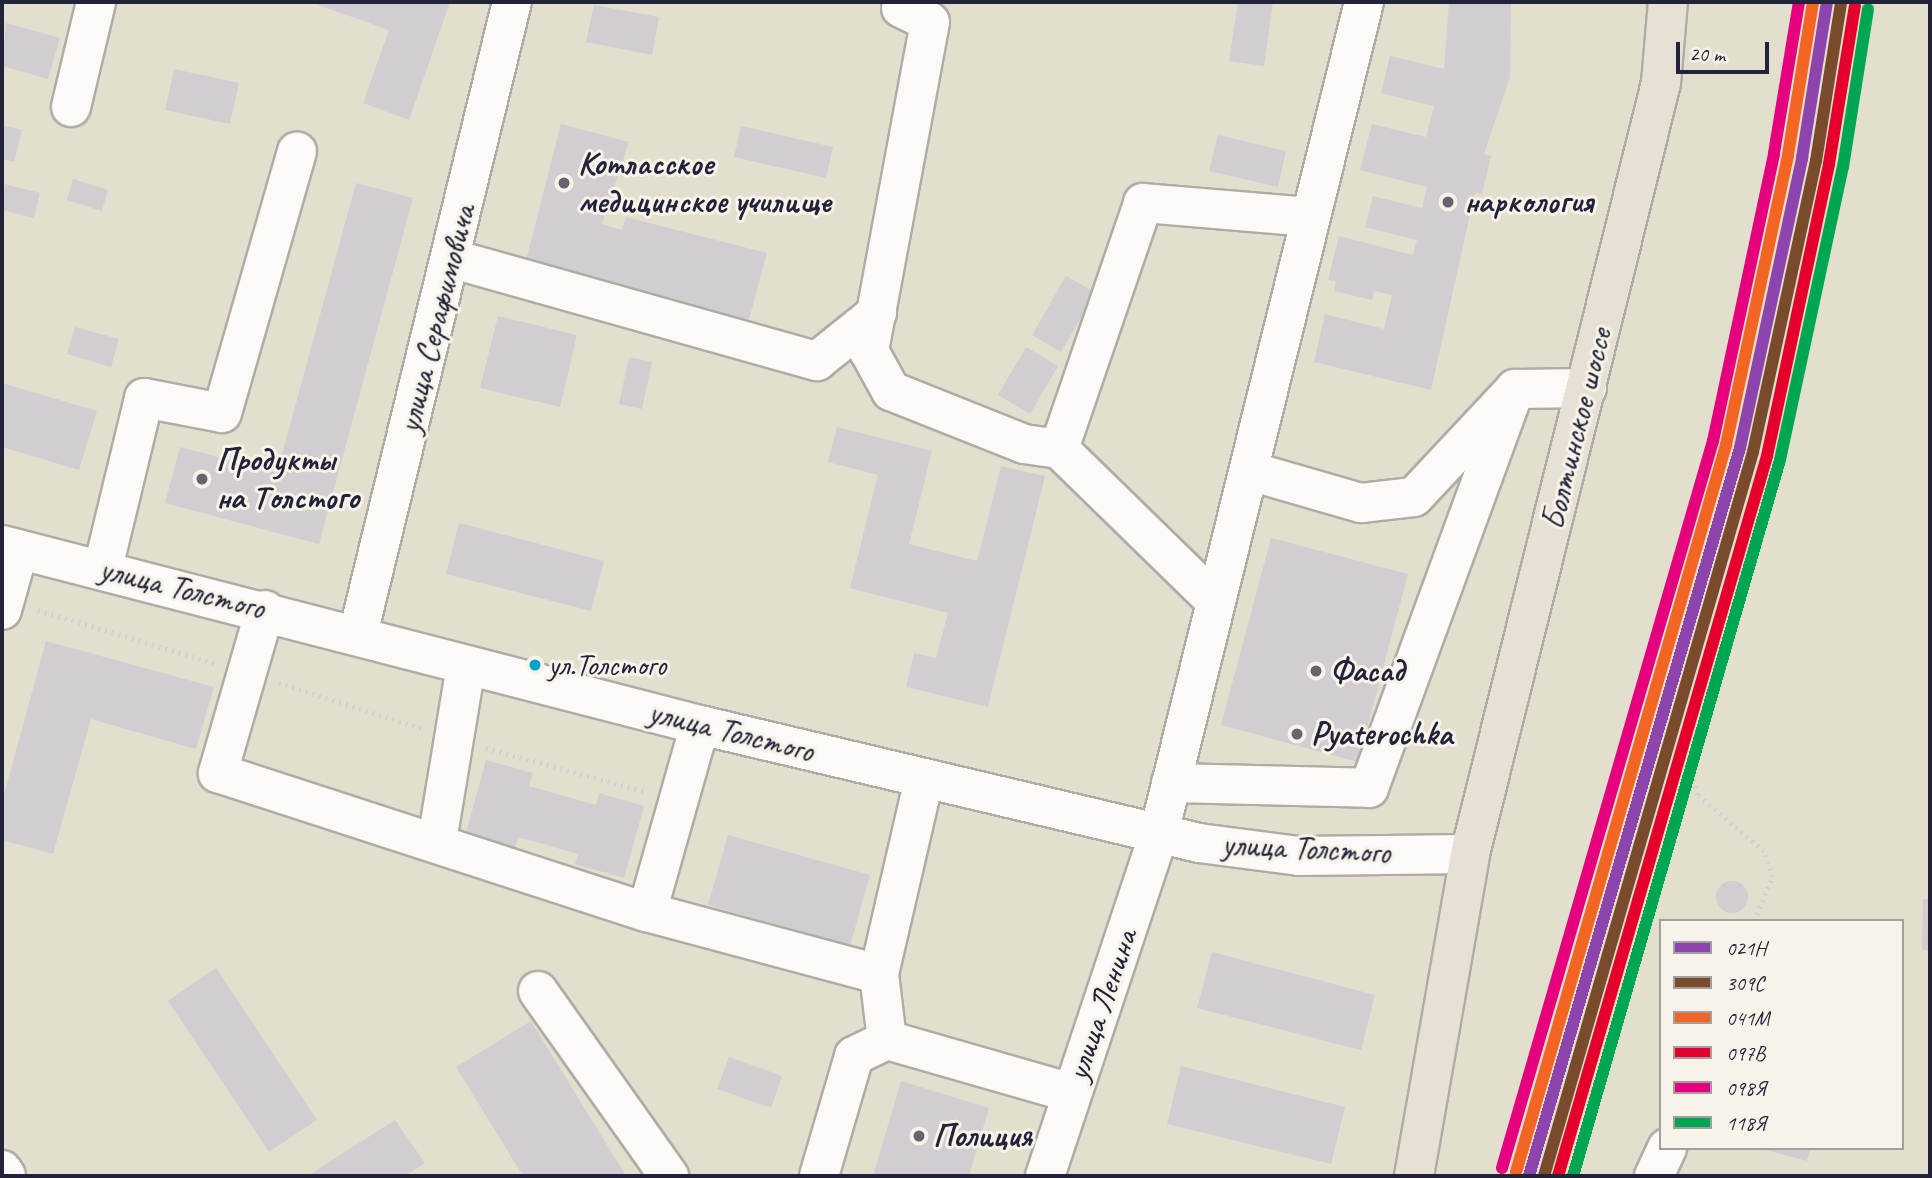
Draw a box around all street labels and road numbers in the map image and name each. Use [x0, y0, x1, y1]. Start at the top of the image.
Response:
street label: улица Серафимовича [390, 202, 484, 436]
street label: Болтинское шоссе [1533, 323, 1621, 535]
street label: улица Толстого [96, 549, 268, 629]
street label: улица Толстого [645, 692, 817, 772]
street label: улица Толстого [1221, 825, 1391, 873]
street label: улица Ленина [1058, 925, 1146, 1085]

